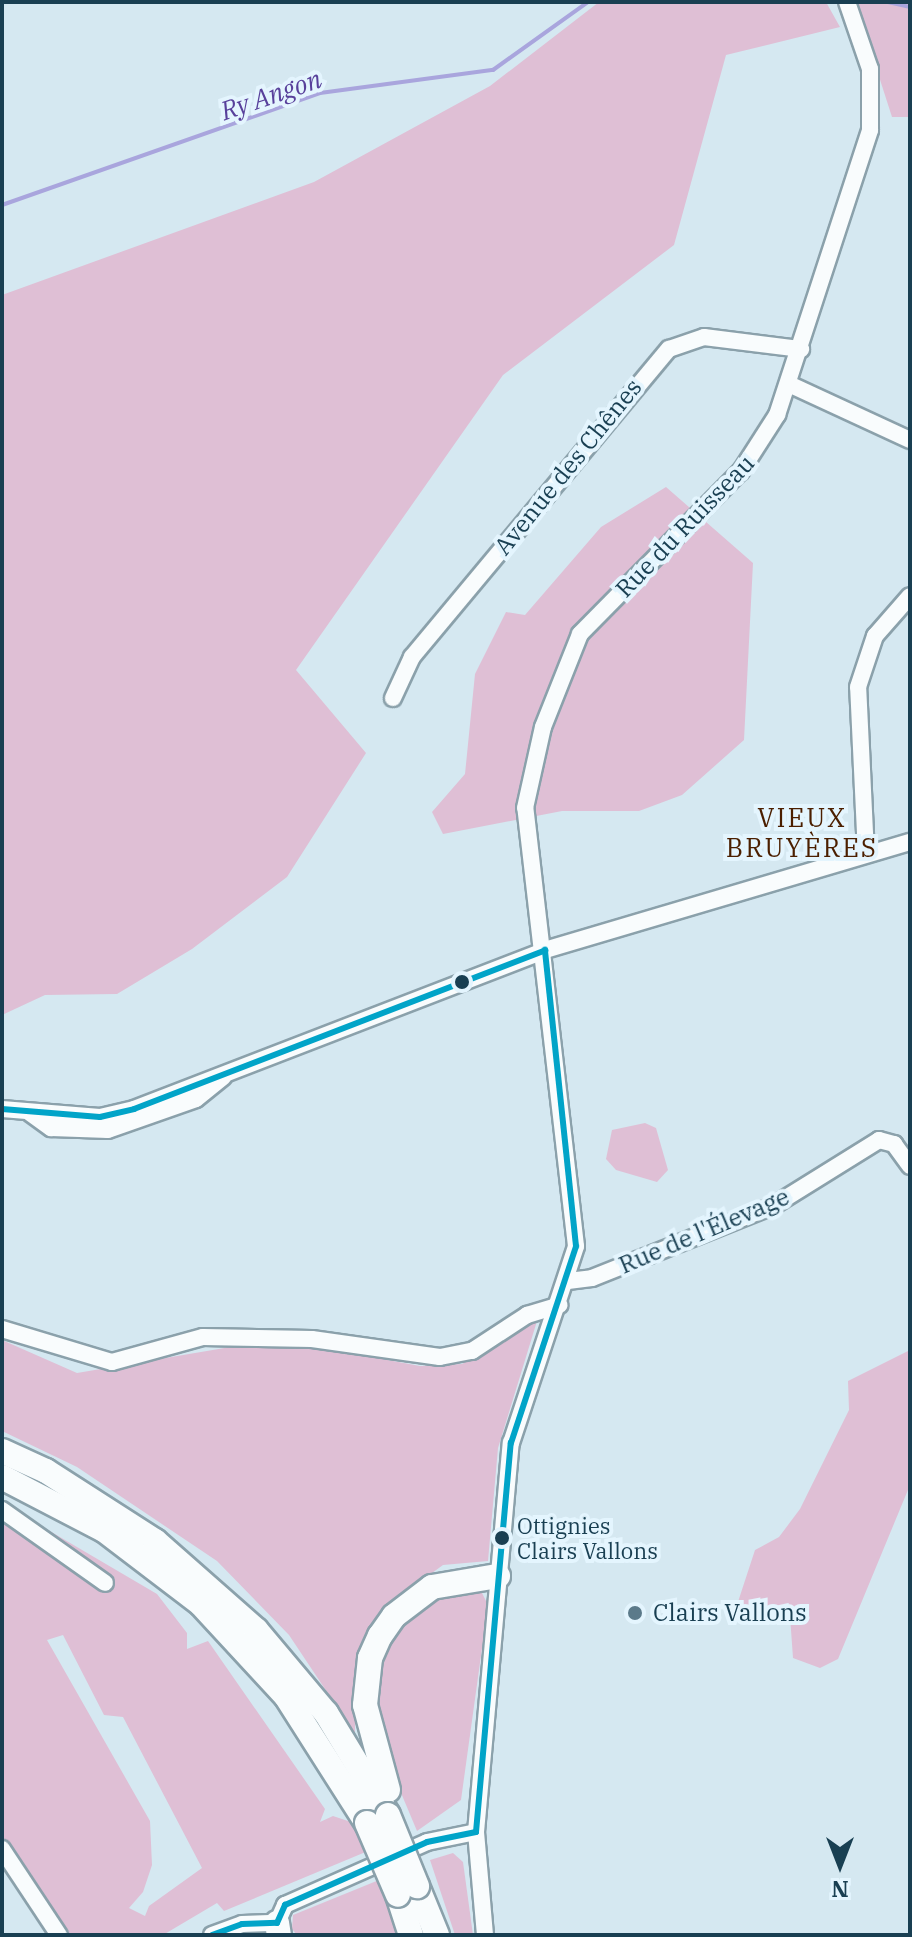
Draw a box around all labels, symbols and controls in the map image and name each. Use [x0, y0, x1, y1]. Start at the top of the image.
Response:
water label: Ry Angon [217, 63, 325, 127]
street label: Avenue des Chênes [488, 373, 648, 561]
street label: Rue du Ruisseau [610, 449, 760, 603]
district label: VIEUX BRUYÈRES [726, 802, 878, 864]
unlabelled marker [454, 974, 470, 990]
street label: Rue de l'Élevage [615, 1182, 793, 1280]
place label: Ottignies Clairs Vallons [517, 1512, 658, 1564]
marker: Ottignies Clairs Vallons [494, 1530, 510, 1546]
place label: Clairs Vallons [653, 1599, 807, 1627]
marker: Clairs Vallons [624, 1602, 646, 1624]
north arrow [800, 1825, 880, 1905]
text: N [831, 1875, 849, 1904]

